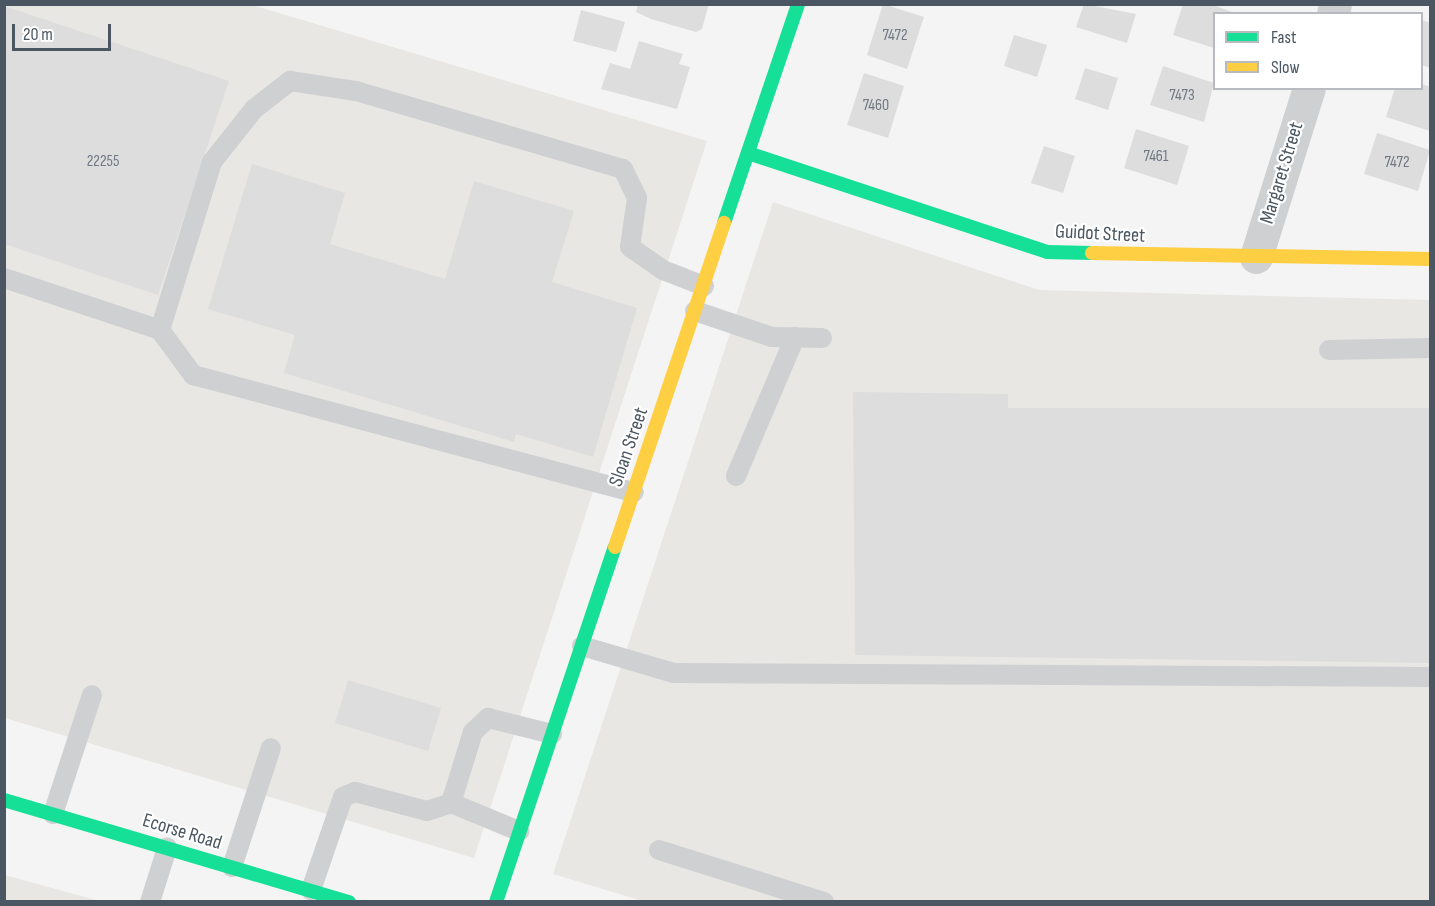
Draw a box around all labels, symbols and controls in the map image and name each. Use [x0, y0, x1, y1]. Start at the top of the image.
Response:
scale bar [15, 12, 114, 50]
legend [1213, 12, 1423, 90]
text: 20 m [23, 24, 53, 45]
house number: 7472 [882, 26, 908, 46]
text: Fast [1271, 27, 1296, 48]
text: Slow [1271, 57, 1300, 78]
house number: 7473 [1169, 86, 1195, 106]
house number: 7460 [863, 96, 889, 116]
street label: Margaret Street [1255, 119, 1309, 227]
house number: 7461 [1144, 147, 1168, 167]
house number: 22255 [87, 152, 119, 172]
house number: 7472 [1384, 153, 1410, 173]
street label: Guidot Street [1054, 220, 1146, 248]
street label: Sloan Street [604, 404, 654, 490]
street label: Ecorse Road [140, 809, 224, 855]

